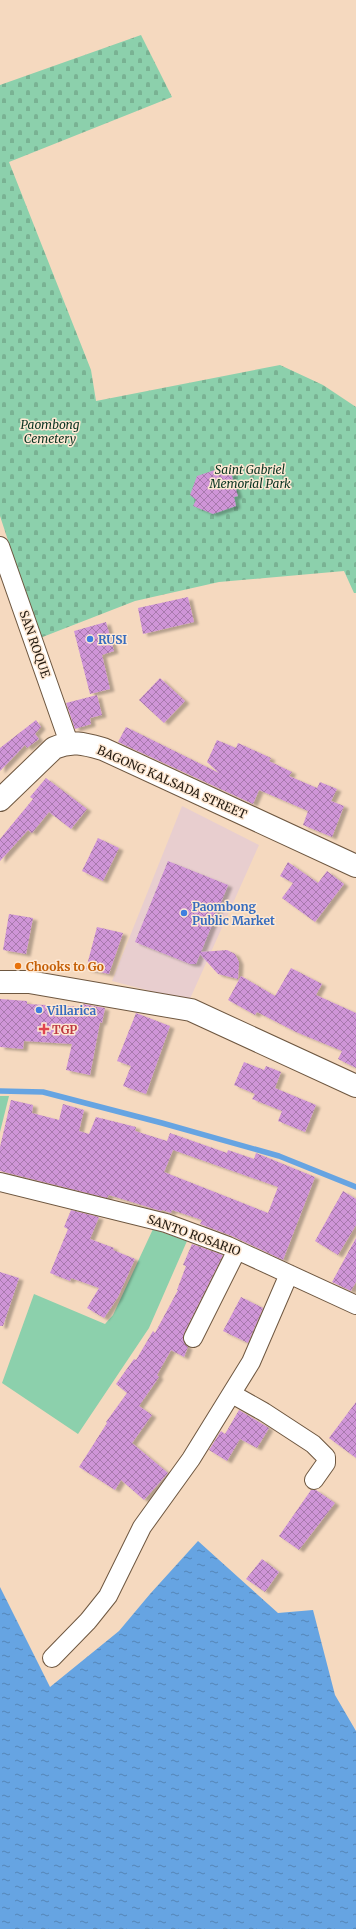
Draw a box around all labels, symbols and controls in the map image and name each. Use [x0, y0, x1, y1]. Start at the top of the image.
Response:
park label: Paombong Cemetery [21, 417, 80, 446]
park label: Saint Gabriel Memorial Park [208, 462, 291, 491]
street label: SAN ROQUE [16, 608, 54, 680]
place label: RUSI [98, 632, 127, 647]
marker: RUSI [85, 634, 95, 644]
street label: BAGONG KALSADA STREET [95, 742, 250, 822]
place label: Paombong Public Market [192, 899, 275, 928]
marker: Paombong Public Market [179, 908, 189, 918]
place label: Chooks to Go [26, 959, 104, 974]
marker: Chooks to Go [13, 961, 23, 971]
place label: Villarica [46, 1003, 96, 1018]
marker: Villarica [34, 1005, 44, 1015]
place label: TGP [52, 1022, 77, 1037]
marker: TGP [39, 1024, 49, 1034]
street label: SANTO ROSARIO [145, 1211, 243, 1259]

